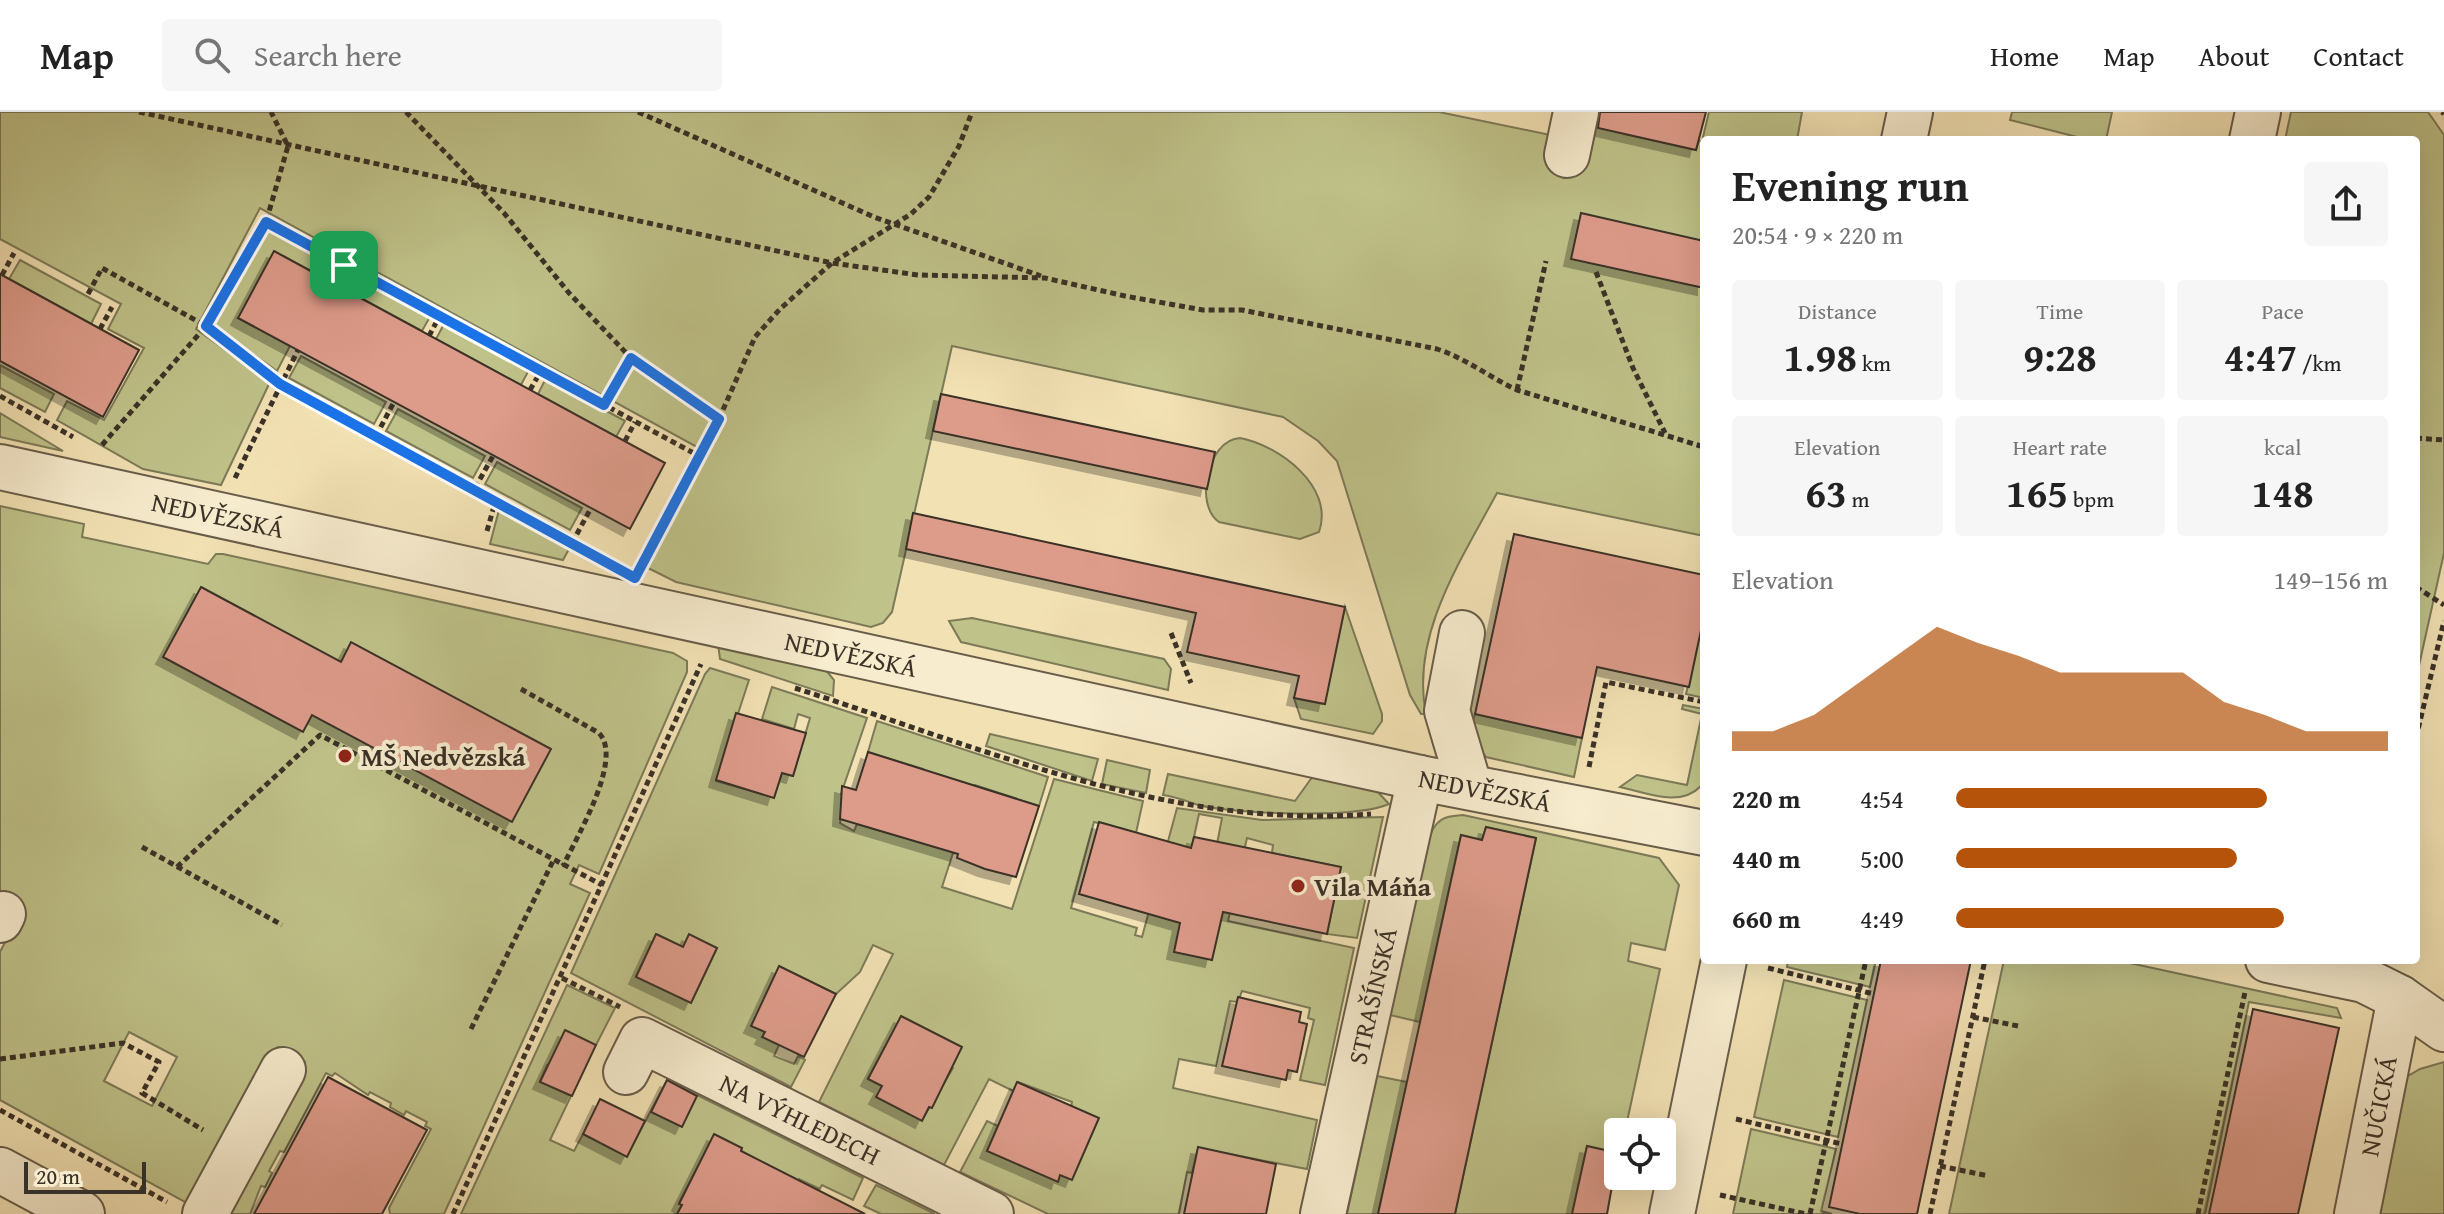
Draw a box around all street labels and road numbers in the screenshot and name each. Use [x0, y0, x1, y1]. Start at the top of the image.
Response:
street label: NEDVĚZSKÁ [148, 482, 288, 548]
street label: NEDVĚZSKÁ [781, 621, 921, 687]
street label: NEDVĚZSKÁ [1415, 758, 1555, 822]
street label: STRAŠÍNSKÁ [1337, 923, 1407, 1068]
street label: NUČICKÁ [2349, 1052, 2407, 1160]
street label: NA VÝHLEDECH [713, 1063, 887, 1175]

